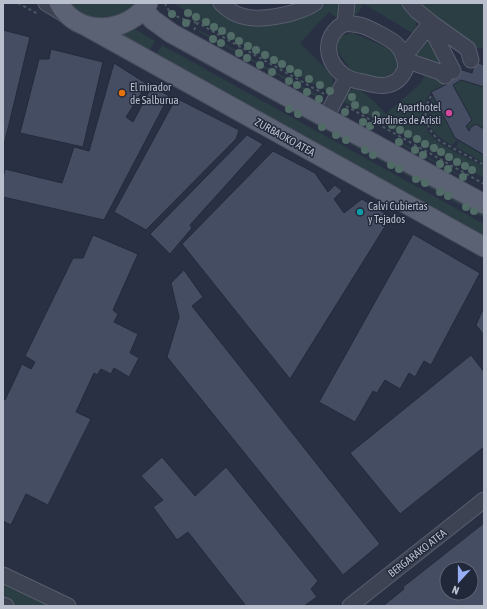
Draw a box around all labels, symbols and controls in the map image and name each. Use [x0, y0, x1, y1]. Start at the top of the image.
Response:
place label: El mirador de Salburua [130, 81, 179, 106]
marker: El mirador de Salburua [117, 88, 127, 98]
place label: Aparthotel Jardines de Aristi [373, 101, 441, 126]
marker: Aparthotel Jardines de Aristi [444, 108, 454, 118]
street label: ZURBAOKO ATEA [253, 116, 318, 159]
place label: Calvi Cubiertas y Tejados [368, 200, 428, 225]
marker: Calvi Cubiertas y Tejados [355, 207, 365, 217]
street label: BERGARAKO ATEA [386, 526, 449, 579]
north arrow [439, 561, 479, 601]
text: N [450, 584, 461, 597]

